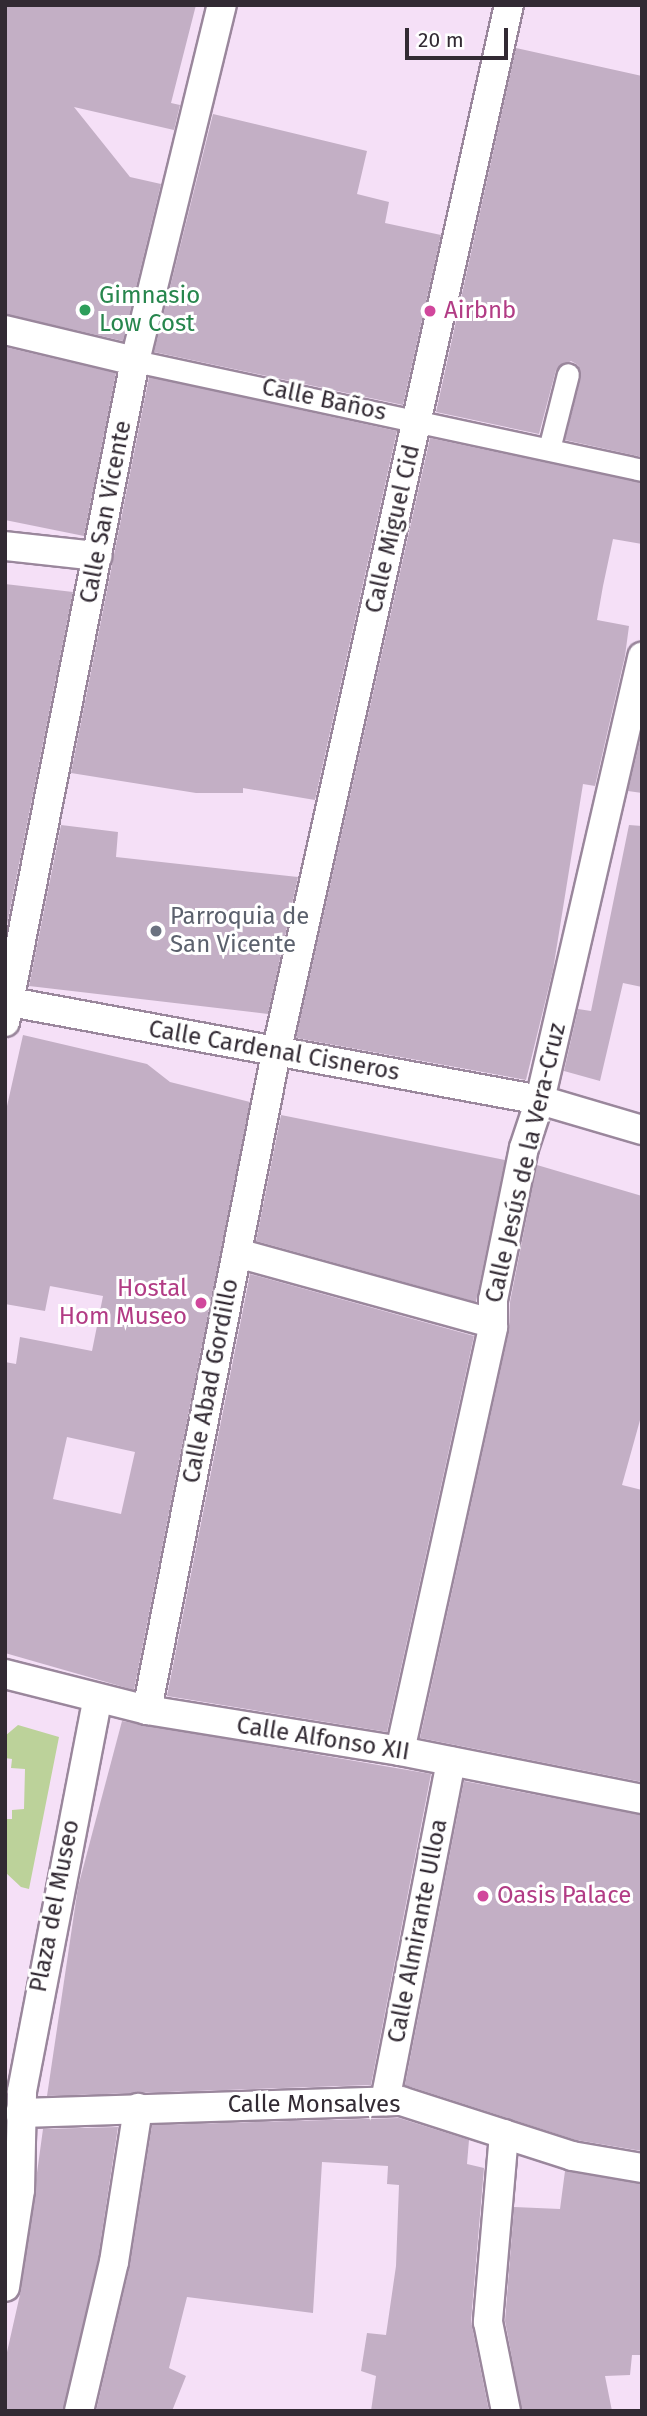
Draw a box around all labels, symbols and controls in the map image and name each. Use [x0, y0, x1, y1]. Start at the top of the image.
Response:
scale bar [409, 14, 512, 58]
text: 20 m [418, 27, 464, 53]
place label: Gimnasio Low Cost [99, 282, 200, 338]
place label: Airbnb [444, 297, 516, 325]
marker: Gimnasio Low Cost [77, 302, 93, 318]
marker: Airbnb [422, 303, 438, 319]
street label: Calle Baños [259, 373, 389, 427]
street label: Calle San Vicente [74, 418, 138, 606]
street label: Calle Miguel Cid [360, 442, 426, 616]
place label: Parroquia de San Vicente [170, 903, 309, 959]
marker: Parroquia de San Vicente [148, 923, 164, 939]
street label: Calle Cardenal Cisneros [146, 1015, 402, 1087]
street label: Calle Jesús de la Vera-Cruz [480, 1020, 572, 1306]
place label: Hostal Hom Museo [59, 1275, 187, 1331]
street label: Calle Abad Gordillo [177, 1276, 245, 1486]
marker: Hostal Hom Museo [193, 1295, 209, 1311]
street label: Calle Alfonso XII [234, 1711, 412, 1767]
street label: Plaza del Museo [24, 1817, 86, 1995]
street label: Calle Almirante Ulloa [382, 1817, 454, 2045]
place label: Oasis Palace [497, 1882, 631, 1910]
marker: Oasis Palace [475, 1888, 491, 1904]
street label: Calle Monsalves [228, 2091, 400, 2119]

